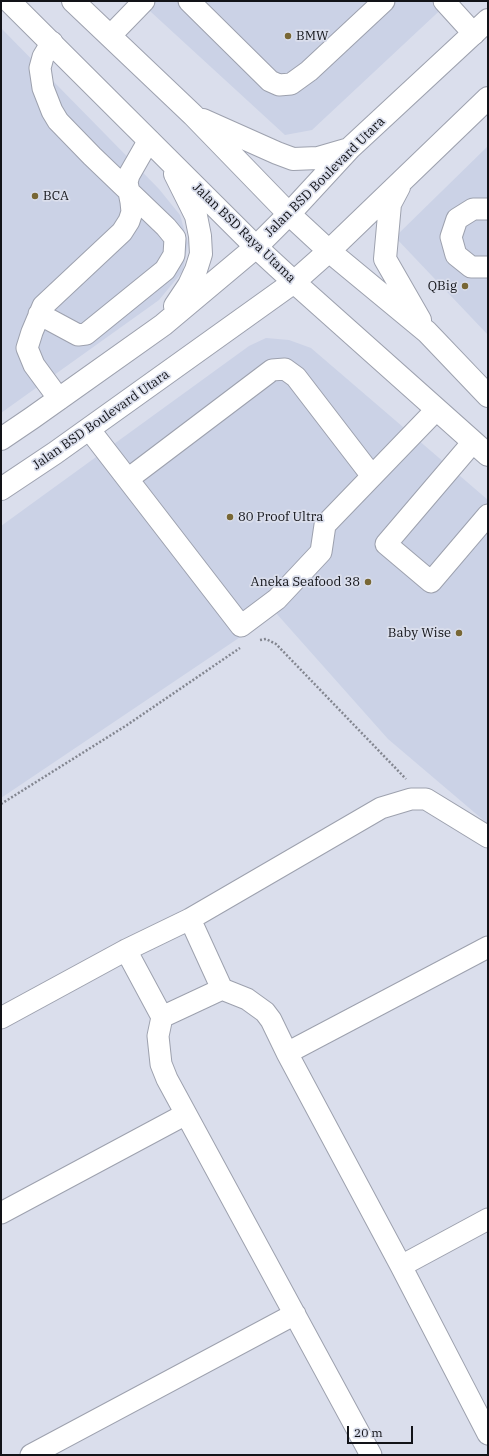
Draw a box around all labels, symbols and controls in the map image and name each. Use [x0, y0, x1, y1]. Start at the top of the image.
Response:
place label: BMW [296, 28, 329, 44]
marker: BMW [283, 31, 293, 41]
street label: Jalan BSD Boulevard Utara [262, 114, 388, 240]
street label: Jalan BSD Raya Utama [189, 180, 299, 286]
place label: BCA [43, 188, 69, 204]
marker: BCA [30, 191, 40, 201]
place label: QBig [428, 278, 457, 294]
marker: QBig [460, 281, 470, 291]
street label: Jalan BSD Boulevard Utara [30, 367, 172, 473]
place label: 80 Proof Ultra [238, 509, 323, 525]
marker: 80 Proof Ultra [225, 512, 235, 522]
place label: Aneka Seafood 38 [251, 574, 360, 590]
marker: Aneka Seafood 38 [363, 577, 373, 587]
place label: Baby Wise [388, 625, 451, 641]
marker: Baby Wise [454, 628, 464, 638]
scale bar [349, 1418, 415, 1444]
text: 20 m [354, 1425, 383, 1440]

